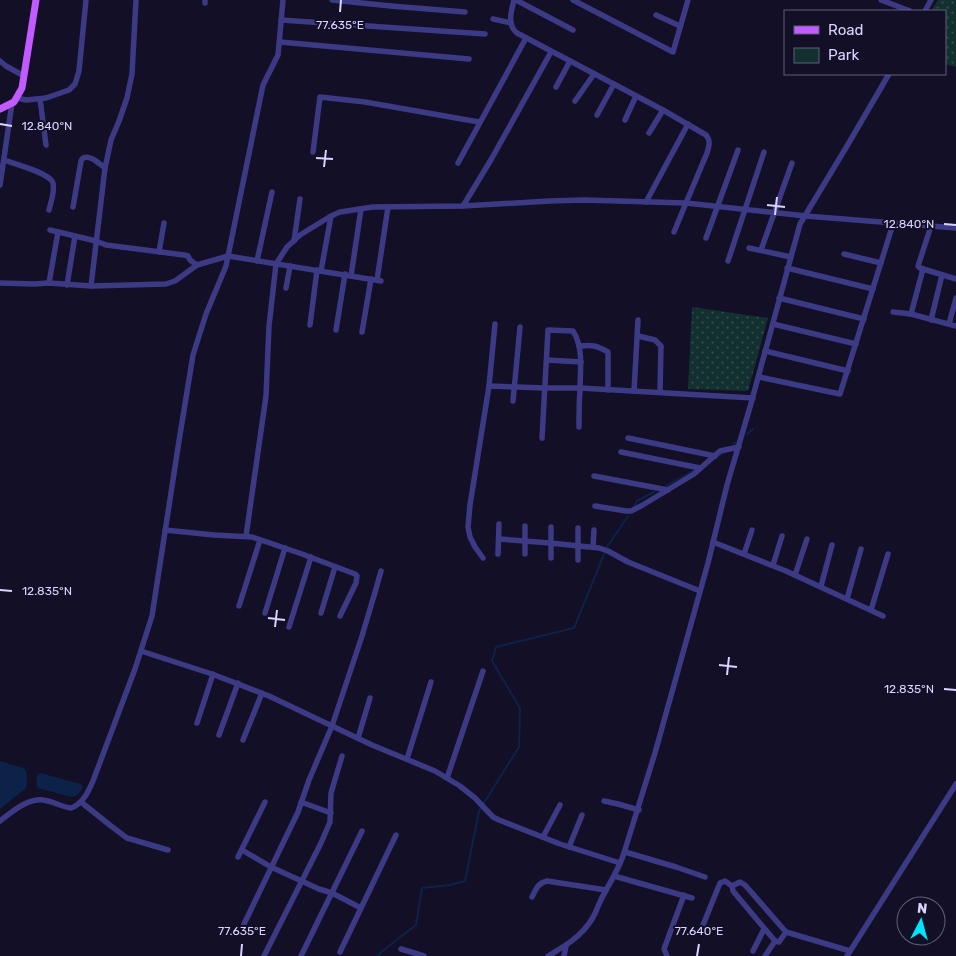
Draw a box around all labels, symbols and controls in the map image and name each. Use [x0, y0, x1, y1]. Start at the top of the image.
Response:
legend [784, 10, 946, 75]
text: 77.635°E [316, 18, 364, 32]
text: Road [828, 21, 864, 39]
text: Park [828, 46, 859, 64]
text: 12.840°N [22, 119, 72, 133]
text: 12.840°N [884, 217, 934, 231]
text: 12.835°N [22, 584, 72, 598]
text: 12.835°N [884, 682, 934, 696]
north arrow [896, 896, 946, 946]
text: N [916, 900, 928, 918]
text: 77.635°E [218, 924, 266, 938]
text: 77.640°E [675, 924, 723, 938]

